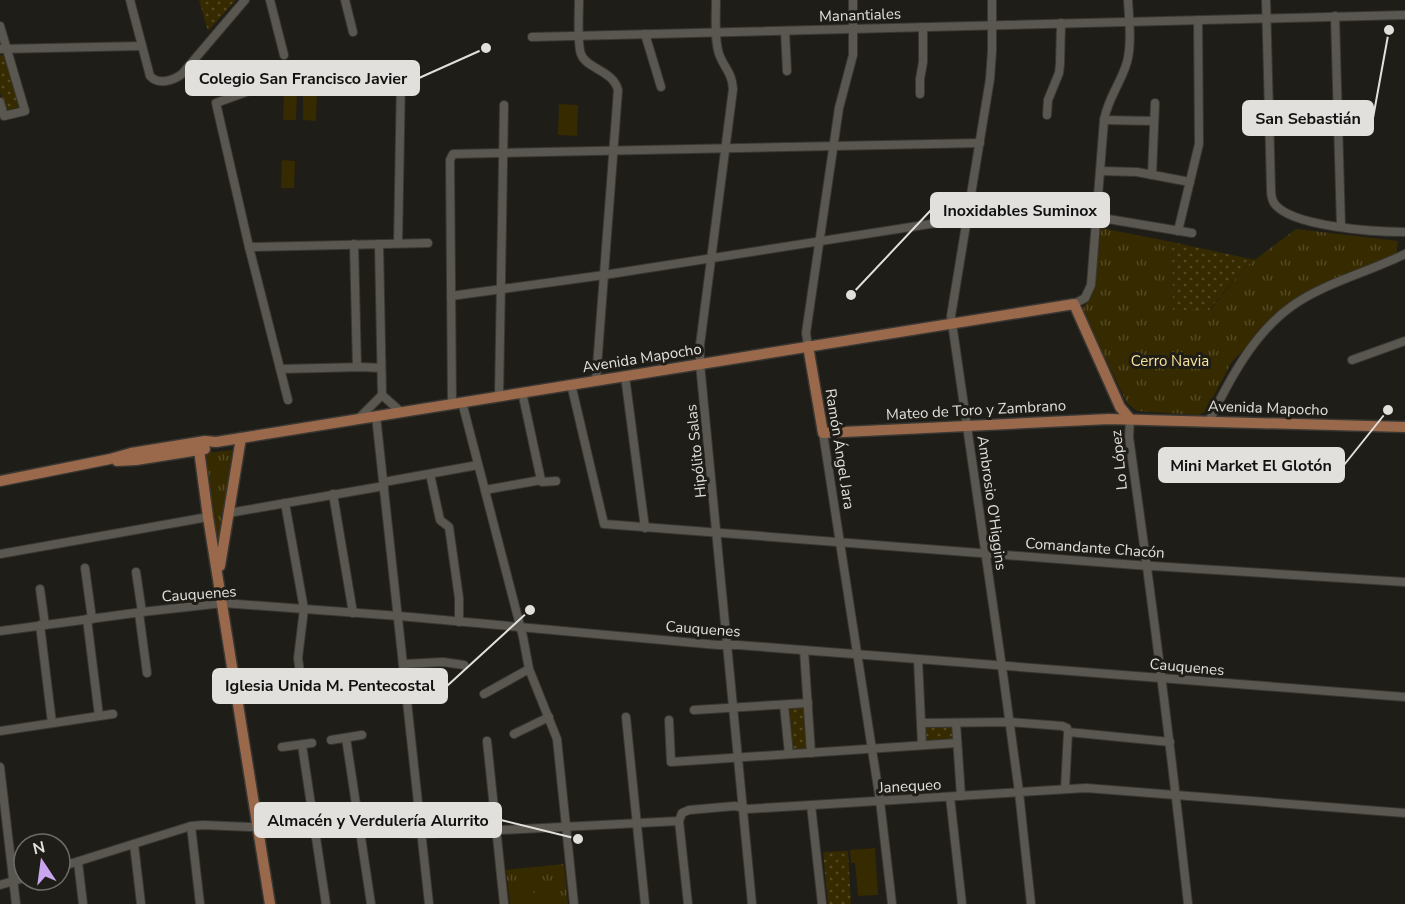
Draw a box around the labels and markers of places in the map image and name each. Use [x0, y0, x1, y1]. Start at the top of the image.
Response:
callout: Colegio San Francisco Javier [186, 61, 419, 95]
callout: San Sebastián [1243, 101, 1373, 135]
callout: Inoxidables Suminox [931, 193, 1109, 227]
callout: Mini Market El Glotón [1159, 448, 1344, 482]
callout: Iglesia Unida M. Pentecostal [213, 669, 447, 703]
callout: Almacén y Verdulería Alurrito [255, 803, 501, 837]

